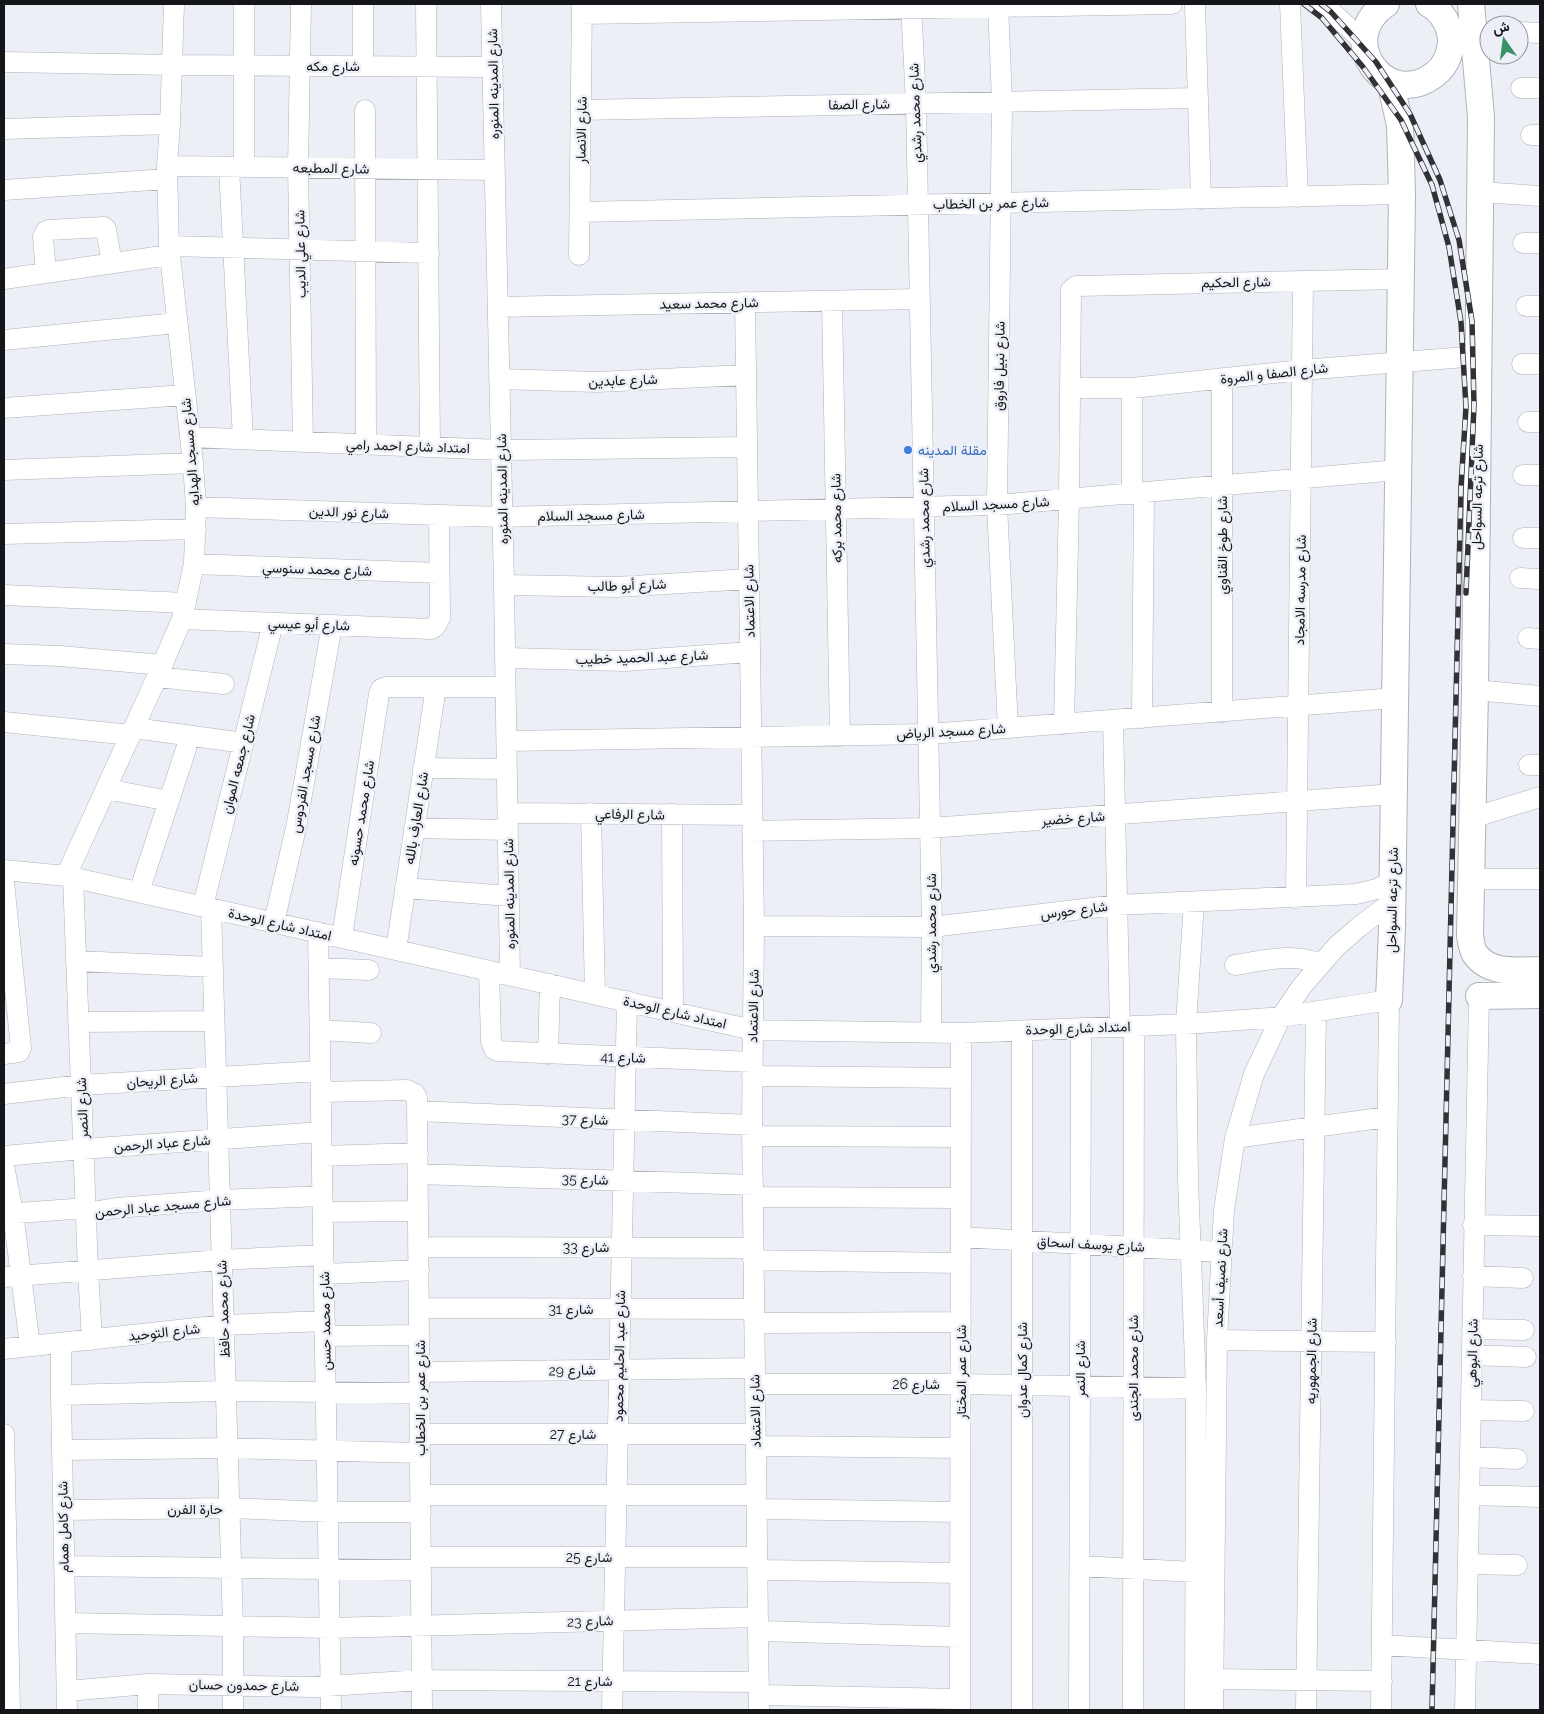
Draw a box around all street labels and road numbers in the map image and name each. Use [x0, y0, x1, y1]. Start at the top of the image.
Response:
street label: شارع المدينه المنوره [484, 28, 505, 140]
street label: شارع مكه [306, 58, 360, 77]
street label: شارع محمد رشدي [905, 63, 929, 163]
street label: شارع الصفا [828, 95, 890, 116]
street label: شارع الانصار [572, 96, 593, 165]
street label: شارع المطبعه [293, 159, 369, 180]
street label: شارع عمر بن الخطاب [933, 194, 1049, 215]
street label: شارع علي الديب [291, 210, 313, 298]
street label: شارع الحكيم [1201, 273, 1271, 294]
street label: شارع محمد سعيد [659, 294, 759, 315]
street label: شارع نبيل فاروق [990, 321, 1011, 411]
street label: شارع الصفا و المروة [1219, 359, 1329, 390]
street label: شارع عابدين [588, 371, 658, 392]
street label: شارع مسجد الهدايه [177, 397, 206, 507]
street label: شارع المدينه المنوره [493, 433, 514, 545]
street label: امتداد شارع احمد رامي [346, 436, 470, 460]
street label: شارع ترعه السواحل [1468, 444, 1489, 550]
street label: شارع محمد رشدي [915, 468, 937, 568]
street label: شارع محمد بركه [827, 473, 848, 563]
street label: شارع مسجد السلام [942, 493, 1050, 518]
street label: شارع طوخ القناوي [1214, 496, 1234, 594]
street label: شارع نور الدين [309, 503, 389, 524]
street label: شارع مسجد السلام [537, 506, 645, 527]
street label: شارع مدرسه الامجاد [1291, 534, 1312, 646]
street label: شارع محمد سنوسي [262, 559, 372, 583]
street label: شارع الاعتماد [740, 564, 761, 638]
street label: شارع أبو طالب [587, 576, 667, 597]
street label: شارع أبو عيسي [268, 615, 350, 637]
street label: شارع عبد الحميد خطيب [575, 647, 709, 670]
street label: شارع جمعه الموان [218, 712, 261, 816]
street label: شارع مسجد الفردوس [287, 714, 326, 835]
street label: شارع مسجد الرياض [896, 720, 1006, 745]
street label: شارع محمد حسونه [345, 759, 380, 867]
street label: شارع العارف بالله [401, 770, 434, 866]
street label: شارع الرفاعي [595, 805, 665, 827]
street label: شارع خضير [1039, 808, 1106, 831]
street label: شارع المدينه المنوره [500, 838, 521, 950]
street label: شارع ترعه السواحل [1383, 847, 1404, 953]
street label: شارع محمد رشدي [923, 873, 943, 973]
street label: شارع حورس [1039, 898, 1109, 925]
street label: امتداد شارع الوحدة [226, 904, 333, 947]
street label: شارع الاعتماد [744, 969, 765, 1043]
street label: امتداد شارع الوحدة [621, 992, 728, 1035]
street label: امتداد شارع الوحدة [1025, 1018, 1131, 1041]
street label: شارع 41 [600, 1048, 646, 1069]
street label: شارع الريحان [126, 1070, 198, 1093]
street label: شارع النصر [73, 1077, 94, 1140]
street label: شارع 37 [561, 1110, 609, 1131]
street label: شارع عباد الرحمن [113, 1132, 211, 1157]
street label: شارع 35 [561, 1170, 609, 1191]
street label: شارع مسجد عباد الرحمن [94, 1192, 232, 1223]
street label: شارع نصيف أسعد [1209, 1228, 1234, 1328]
street label: شارع يوسف اسحاق [1037, 1233, 1145, 1258]
street label: شارع 33 [563, 1239, 609, 1258]
street label: شارع محمد حافظ [213, 1260, 236, 1358]
street label: شارع محمد حسن [316, 1271, 337, 1371]
street label: شارع عبد الحليم محمود [610, 1290, 631, 1422]
street label: شارع 31 [548, 1301, 594, 1320]
street label: شارع محمد الجندى [1125, 1315, 1144, 1421]
street label: شارع الجمهوريه [1302, 1318, 1323, 1404]
street label: شارع البوهي [1463, 1318, 1485, 1388]
street label: شارع التوحيد [127, 1320, 201, 1347]
street label: شارع كمال عدوان [1014, 1322, 1033, 1418]
street label: شارع عمر المختار [953, 1325, 972, 1420]
street label: شارع عمر بن الخطاب [412, 1340, 431, 1456]
street label: شارع النمر [1072, 1340, 1091, 1399]
street label: شارع 29 [548, 1362, 596, 1381]
street label: شارع الاعتماد [746, 1374, 767, 1448]
street label: شارع 26 [892, 1376, 940, 1395]
street label: شارع 27 [550, 1426, 596, 1445]
street label: شارع كامل همام [54, 1481, 75, 1573]
street label: حارة الفرن [167, 1501, 223, 1518]
street label: شارع 25 [566, 1549, 612, 1568]
street label: شارع 23 [566, 1612, 614, 1633]
street label: شارع 21 [567, 1673, 613, 1692]
street label: شارع حمدون حسان [189, 1676, 299, 1697]

